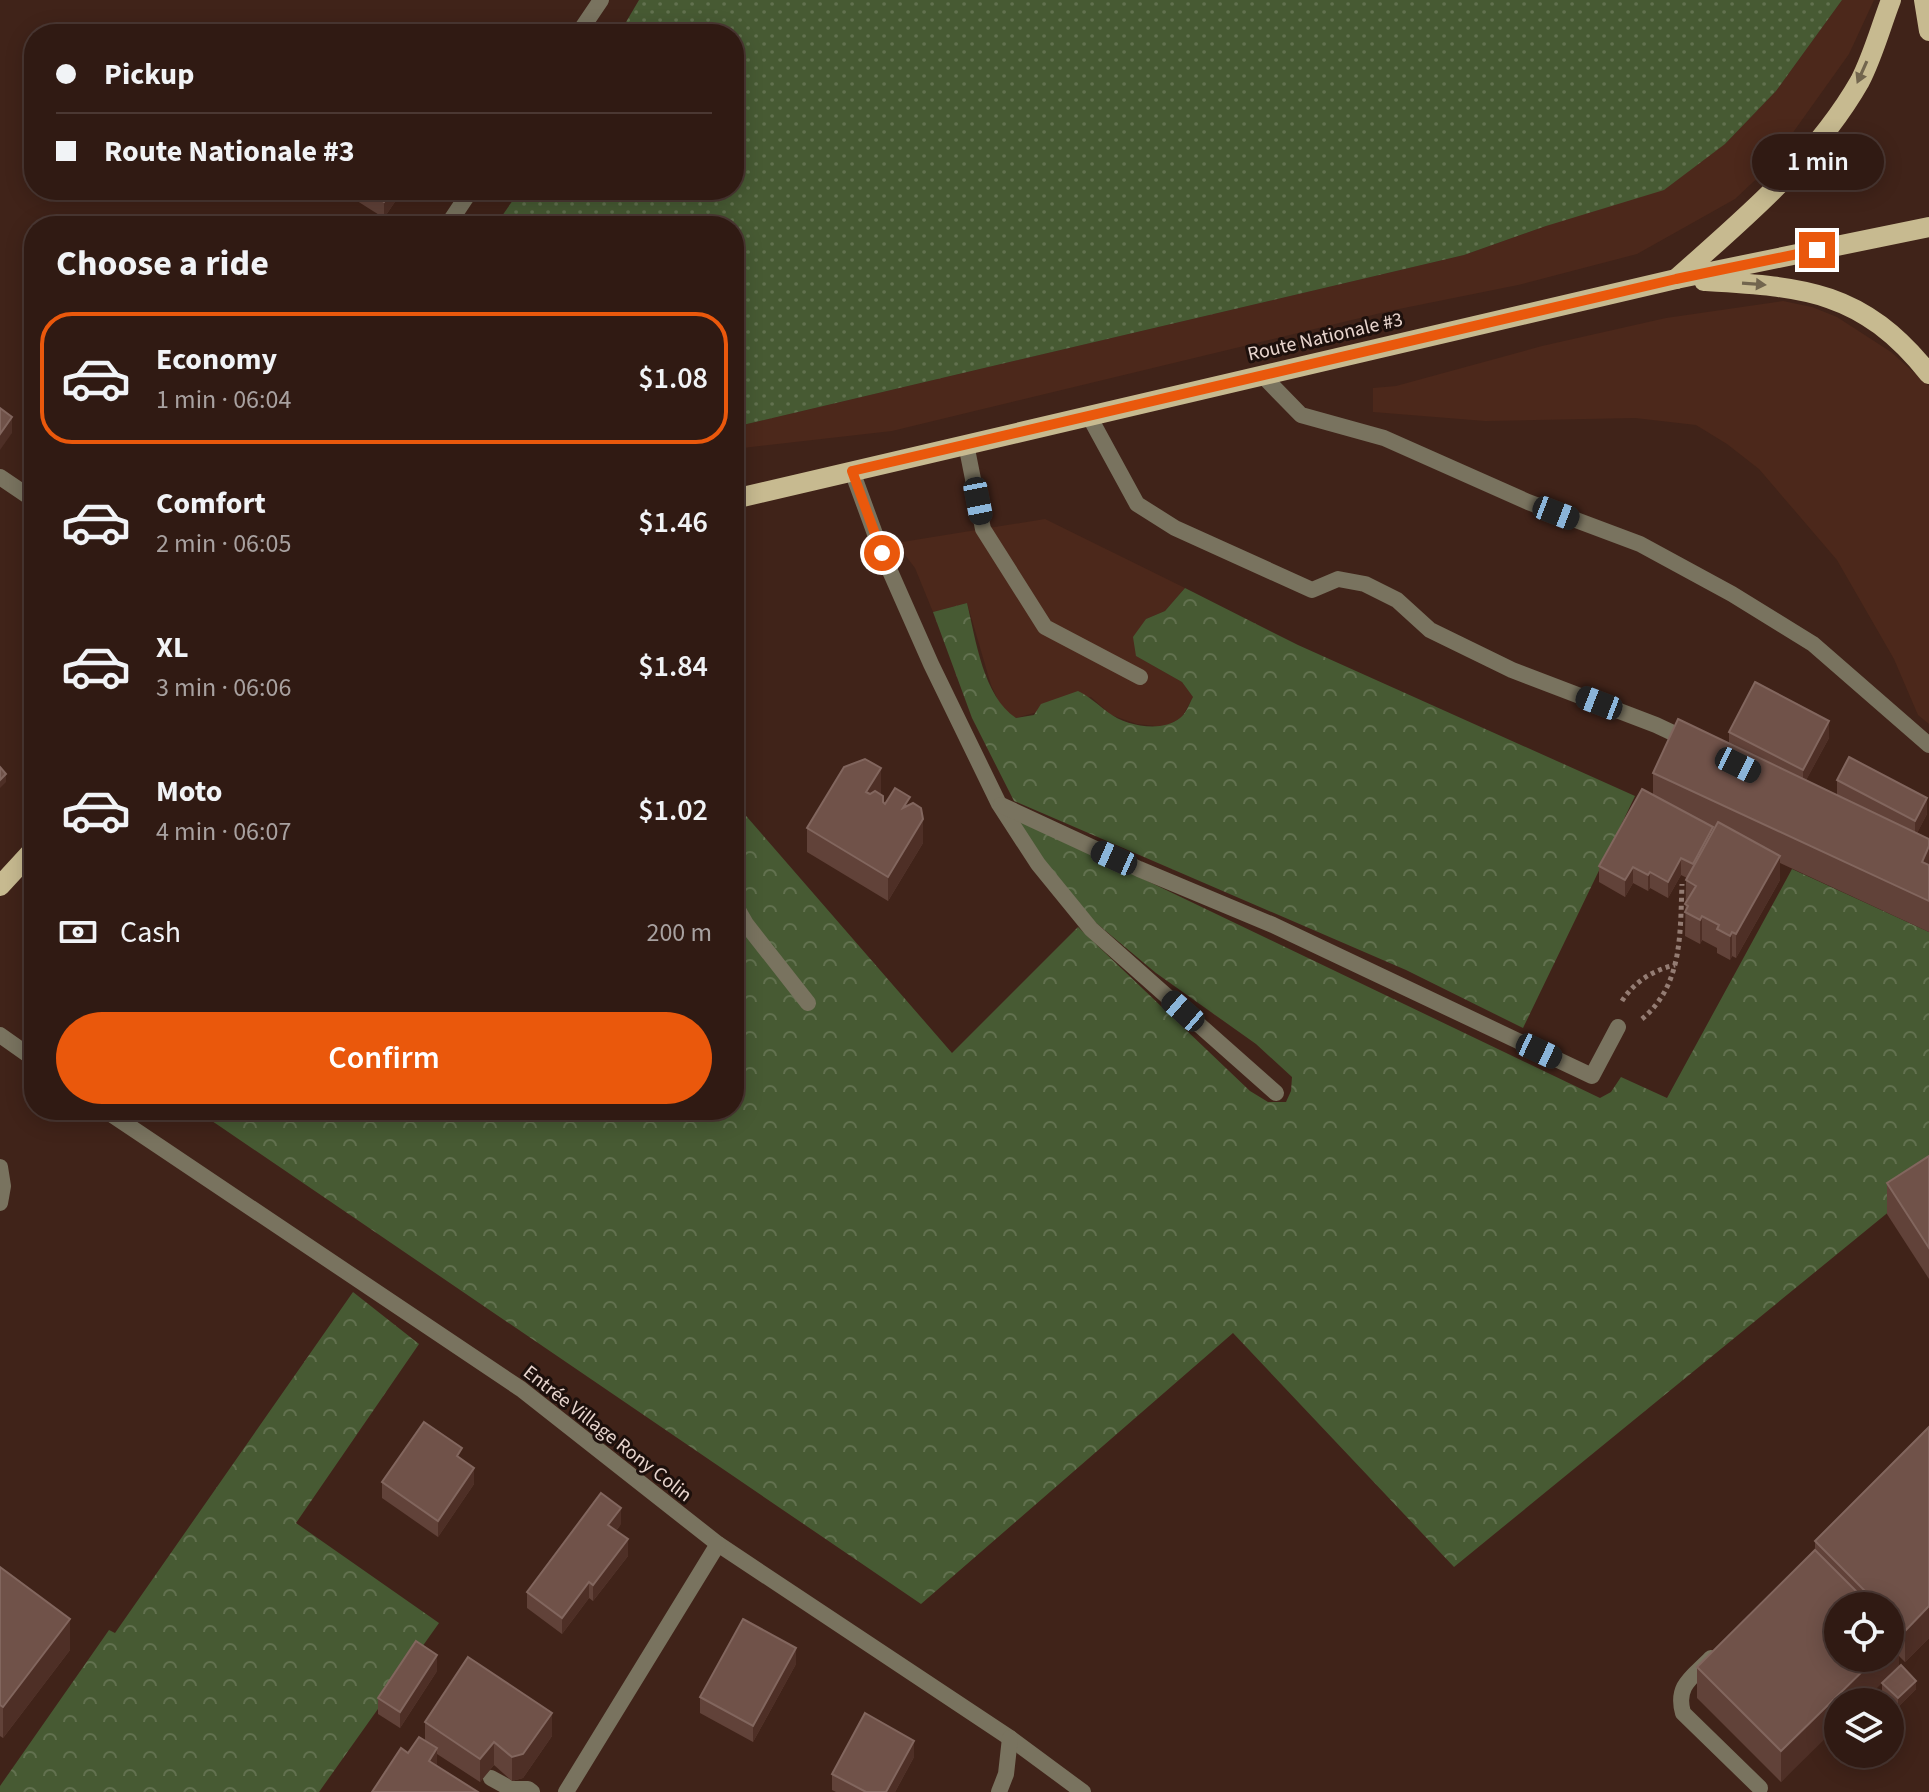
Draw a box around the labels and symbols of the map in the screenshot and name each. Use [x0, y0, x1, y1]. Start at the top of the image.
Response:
one-way arrow [1855, 61, 1869, 84]
callout: 1 min [1751, 134, 1883, 190]
route end [1799, 232, 1835, 268]
one-way arrow [1742, 278, 1767, 291]
street label: Route Nationale #3 [1245, 306, 1406, 368]
car [962, 475, 994, 527]
car [1529, 493, 1583, 533]
route start [864, 535, 900, 571]
car [1572, 683, 1626, 723]
car [1711, 744, 1765, 786]
car [1087, 837, 1141, 879]
car [1157, 986, 1209, 1036]
car [1512, 1030, 1566, 1072]
street label: Entrée Village Rony Colin [517, 1359, 698, 1509]

